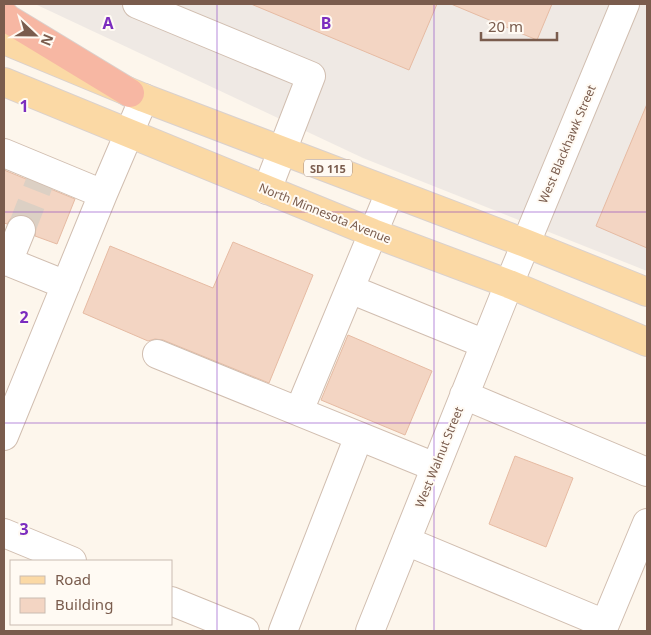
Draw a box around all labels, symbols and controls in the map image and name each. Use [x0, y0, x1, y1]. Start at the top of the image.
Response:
north arrow [10, 10, 60, 60]
scale bar [481, 10, 557, 42]
text: A [102, 12, 114, 34]
text: B [321, 12, 331, 34]
text: 20 m [488, 16, 523, 36]
text: N [37, 31, 58, 49]
street label: West Blackhawk Street [534, 81, 600, 206]
text: 1 [19, 95, 29, 117]
road number: SD 115 [304, 160, 352, 177]
street label: North Minnesota Avenue [256, 179, 394, 247]
text: 2 [19, 306, 29, 328]
street label: West Walnut Street [411, 403, 467, 510]
text: 3 [19, 518, 29, 540]
legend [10, 560, 172, 625]
text: Road [55, 569, 91, 589]
text: Building [55, 594, 113, 614]

